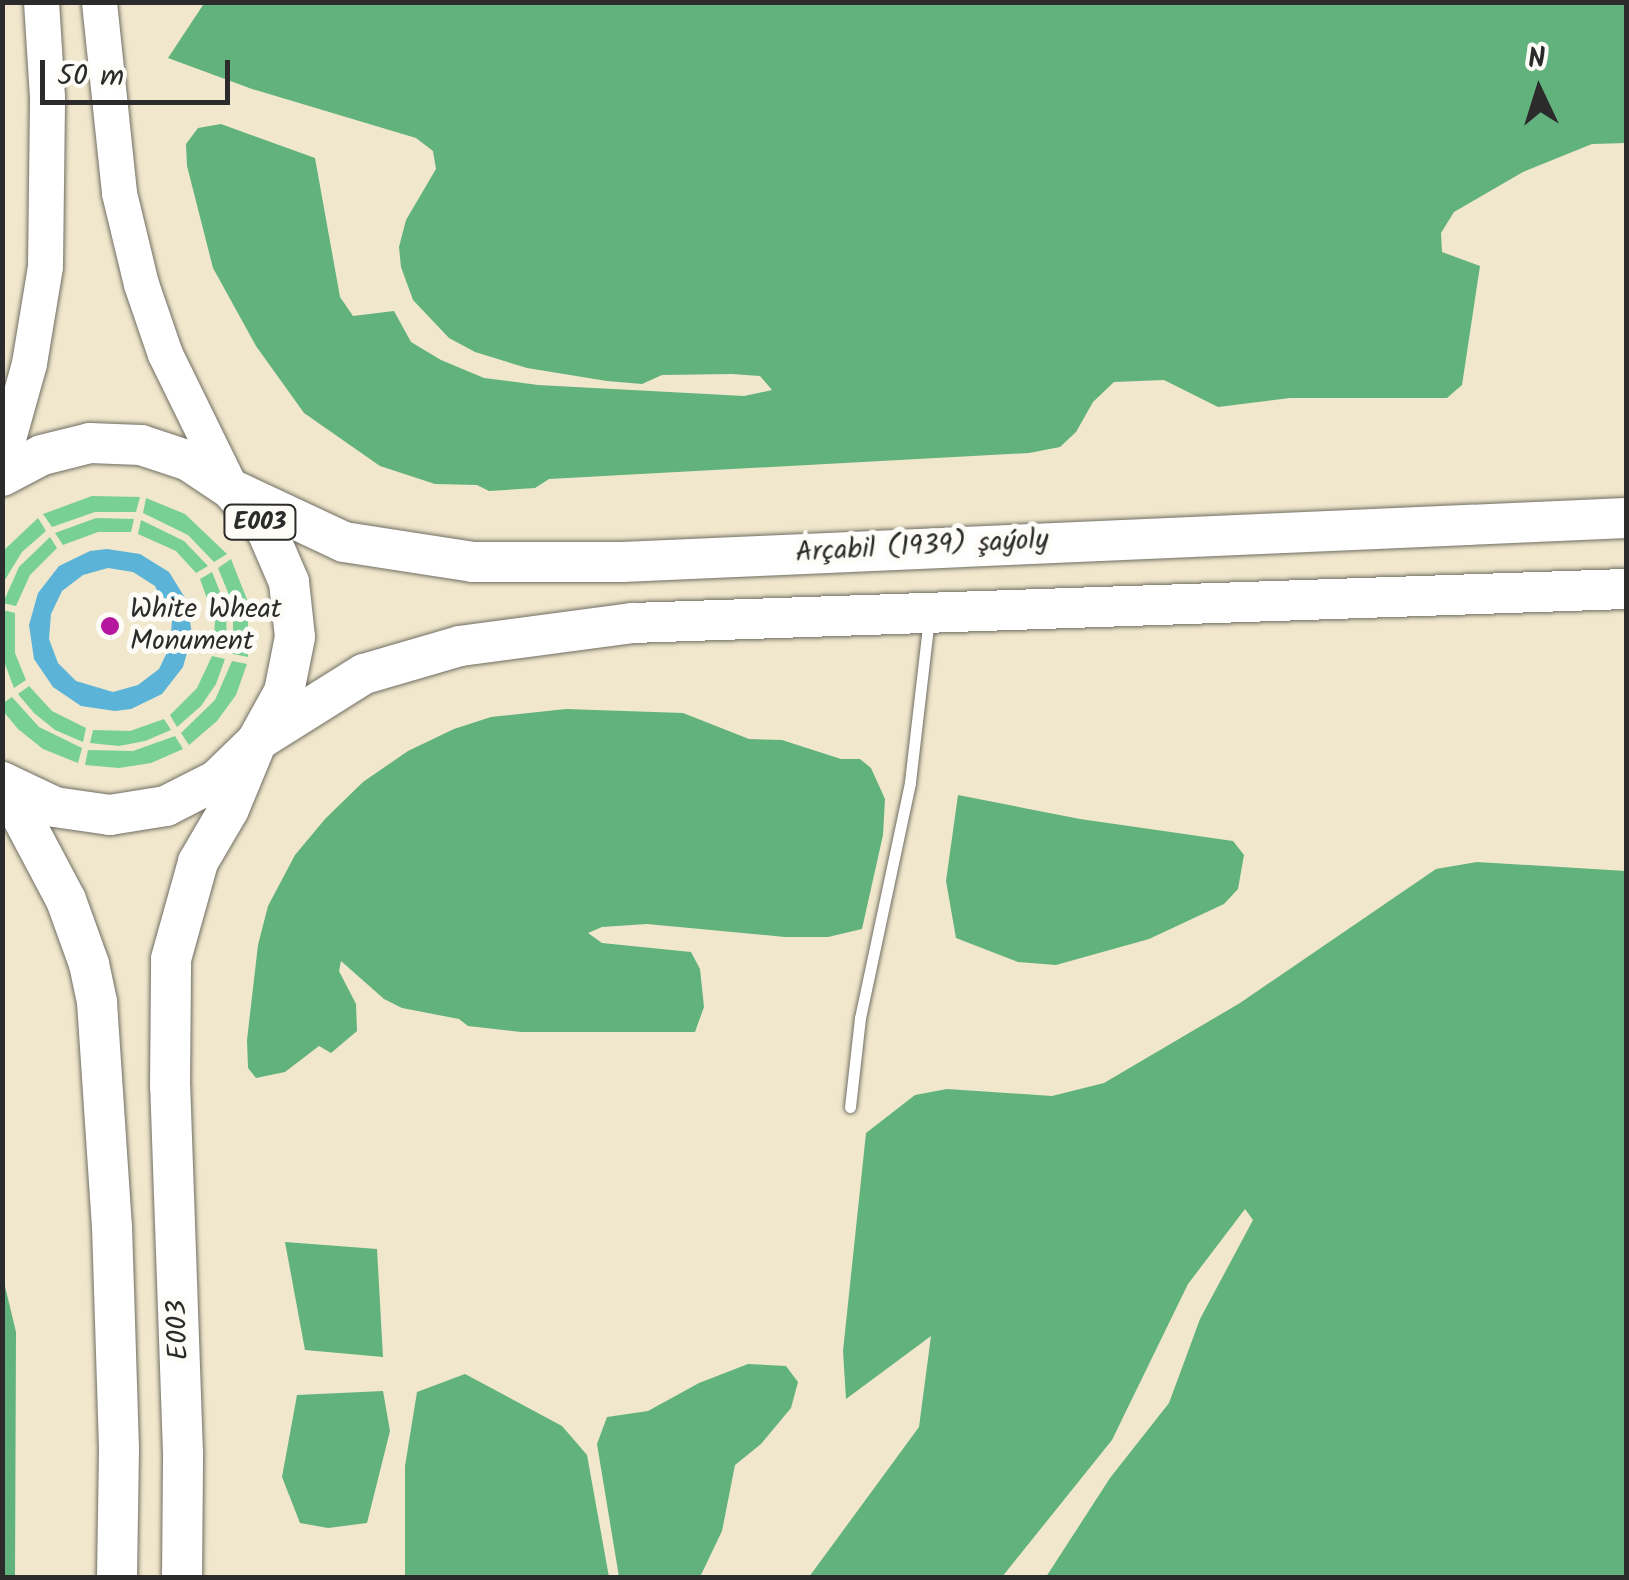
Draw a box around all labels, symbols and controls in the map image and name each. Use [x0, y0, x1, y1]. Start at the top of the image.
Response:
text: N [1526, 37, 1547, 83]
scale bar [45, 40, 235, 102]
north arrow [1489, 40, 1589, 140]
text: 50 m [57, 53, 124, 101]
road number: E003 [222, 502, 298, 542]
street label: Arçabil (1939) şaýoly [795, 524, 1049, 570]
place label: White Wheat Monument [130, 593, 282, 659]
marker: White Wheat Monument [99, 615, 121, 637]
street label: E003 [161, 1299, 197, 1361]

